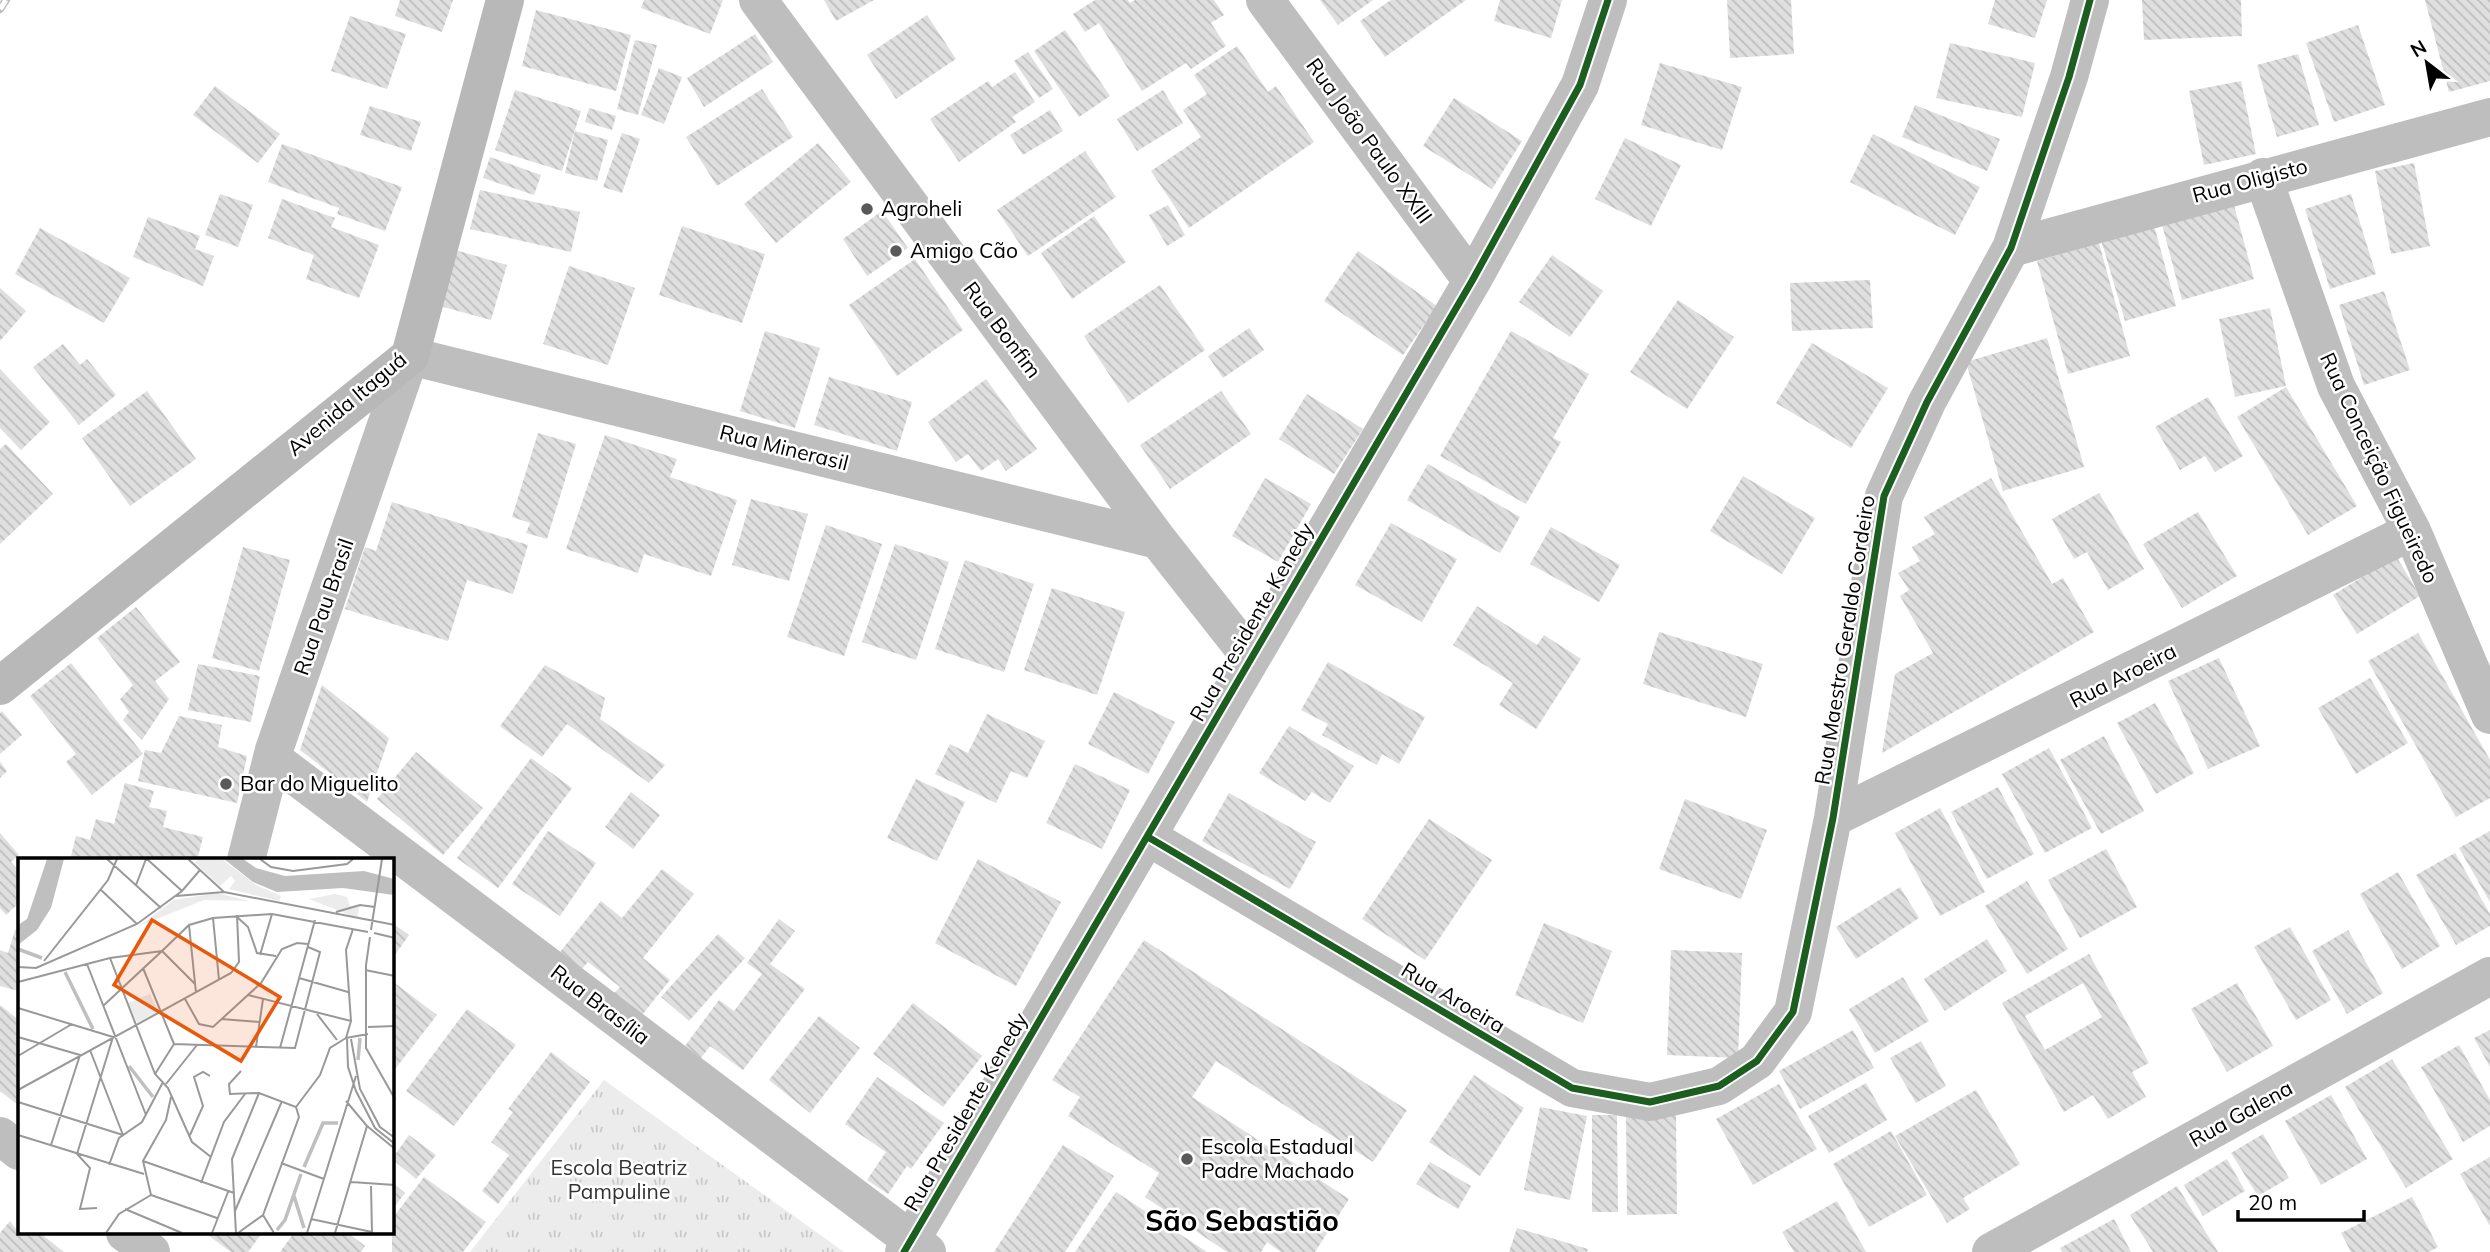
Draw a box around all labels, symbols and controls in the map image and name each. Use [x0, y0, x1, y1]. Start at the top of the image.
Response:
north arrow [2392, 28, 2462, 98]
text: N [2406, 34, 2431, 62]
street label: Rua João Paulo XXIII [1301, 53, 1438, 228]
street label: Rua Oligisto [2189, 152, 2310, 208]
place label: Agroheli [881, 195, 962, 221]
marker: Agroheli [859, 201, 875, 217]
place label: Amigo Cão [910, 237, 1018, 263]
marker: Amigo Cão [888, 243, 904, 259]
street label: Rua Bonfim [958, 276, 1047, 383]
street label: Avenida Itaguá [281, 346, 411, 461]
street label: Rua Conceição Figueiredo [2315, 348, 2445, 587]
street label: Rua Minerasil [717, 418, 851, 476]
street label: Rua Maestro Geraldo Cordeiro [1808, 493, 1880, 787]
street label: Rua Presidente Kenedy [1184, 518, 1319, 725]
street label: Rua Pau Brasil [287, 535, 359, 678]
street label: Rua Aroeira [2065, 637, 2180, 713]
place label: Bar do Miguelito [240, 770, 399, 796]
marker: Bar do Miguelito [218, 776, 234, 792]
inset map [18, 858, 394, 1234]
street label: Rua Aroeira [1397, 956, 1510, 1038]
street label: Rua Brasília [546, 959, 655, 1050]
street label: Rua Presidente Kenedy [898, 1008, 1033, 1215]
street label: Rua Galena [2184, 1074, 2297, 1152]
place label: Escola Estadual Padre Machado [1201, 1133, 1354, 1183]
marker: Escola Estadual Padre Machado [1179, 1151, 1195, 1167]
park label: Escola Beatriz Pampuline [550, 1154, 688, 1204]
scale bar [2238, 1178, 2364, 1222]
text: 20 m [2248, 1189, 2297, 1215]
district label: São Sebastião [1145, 1203, 1339, 1238]

